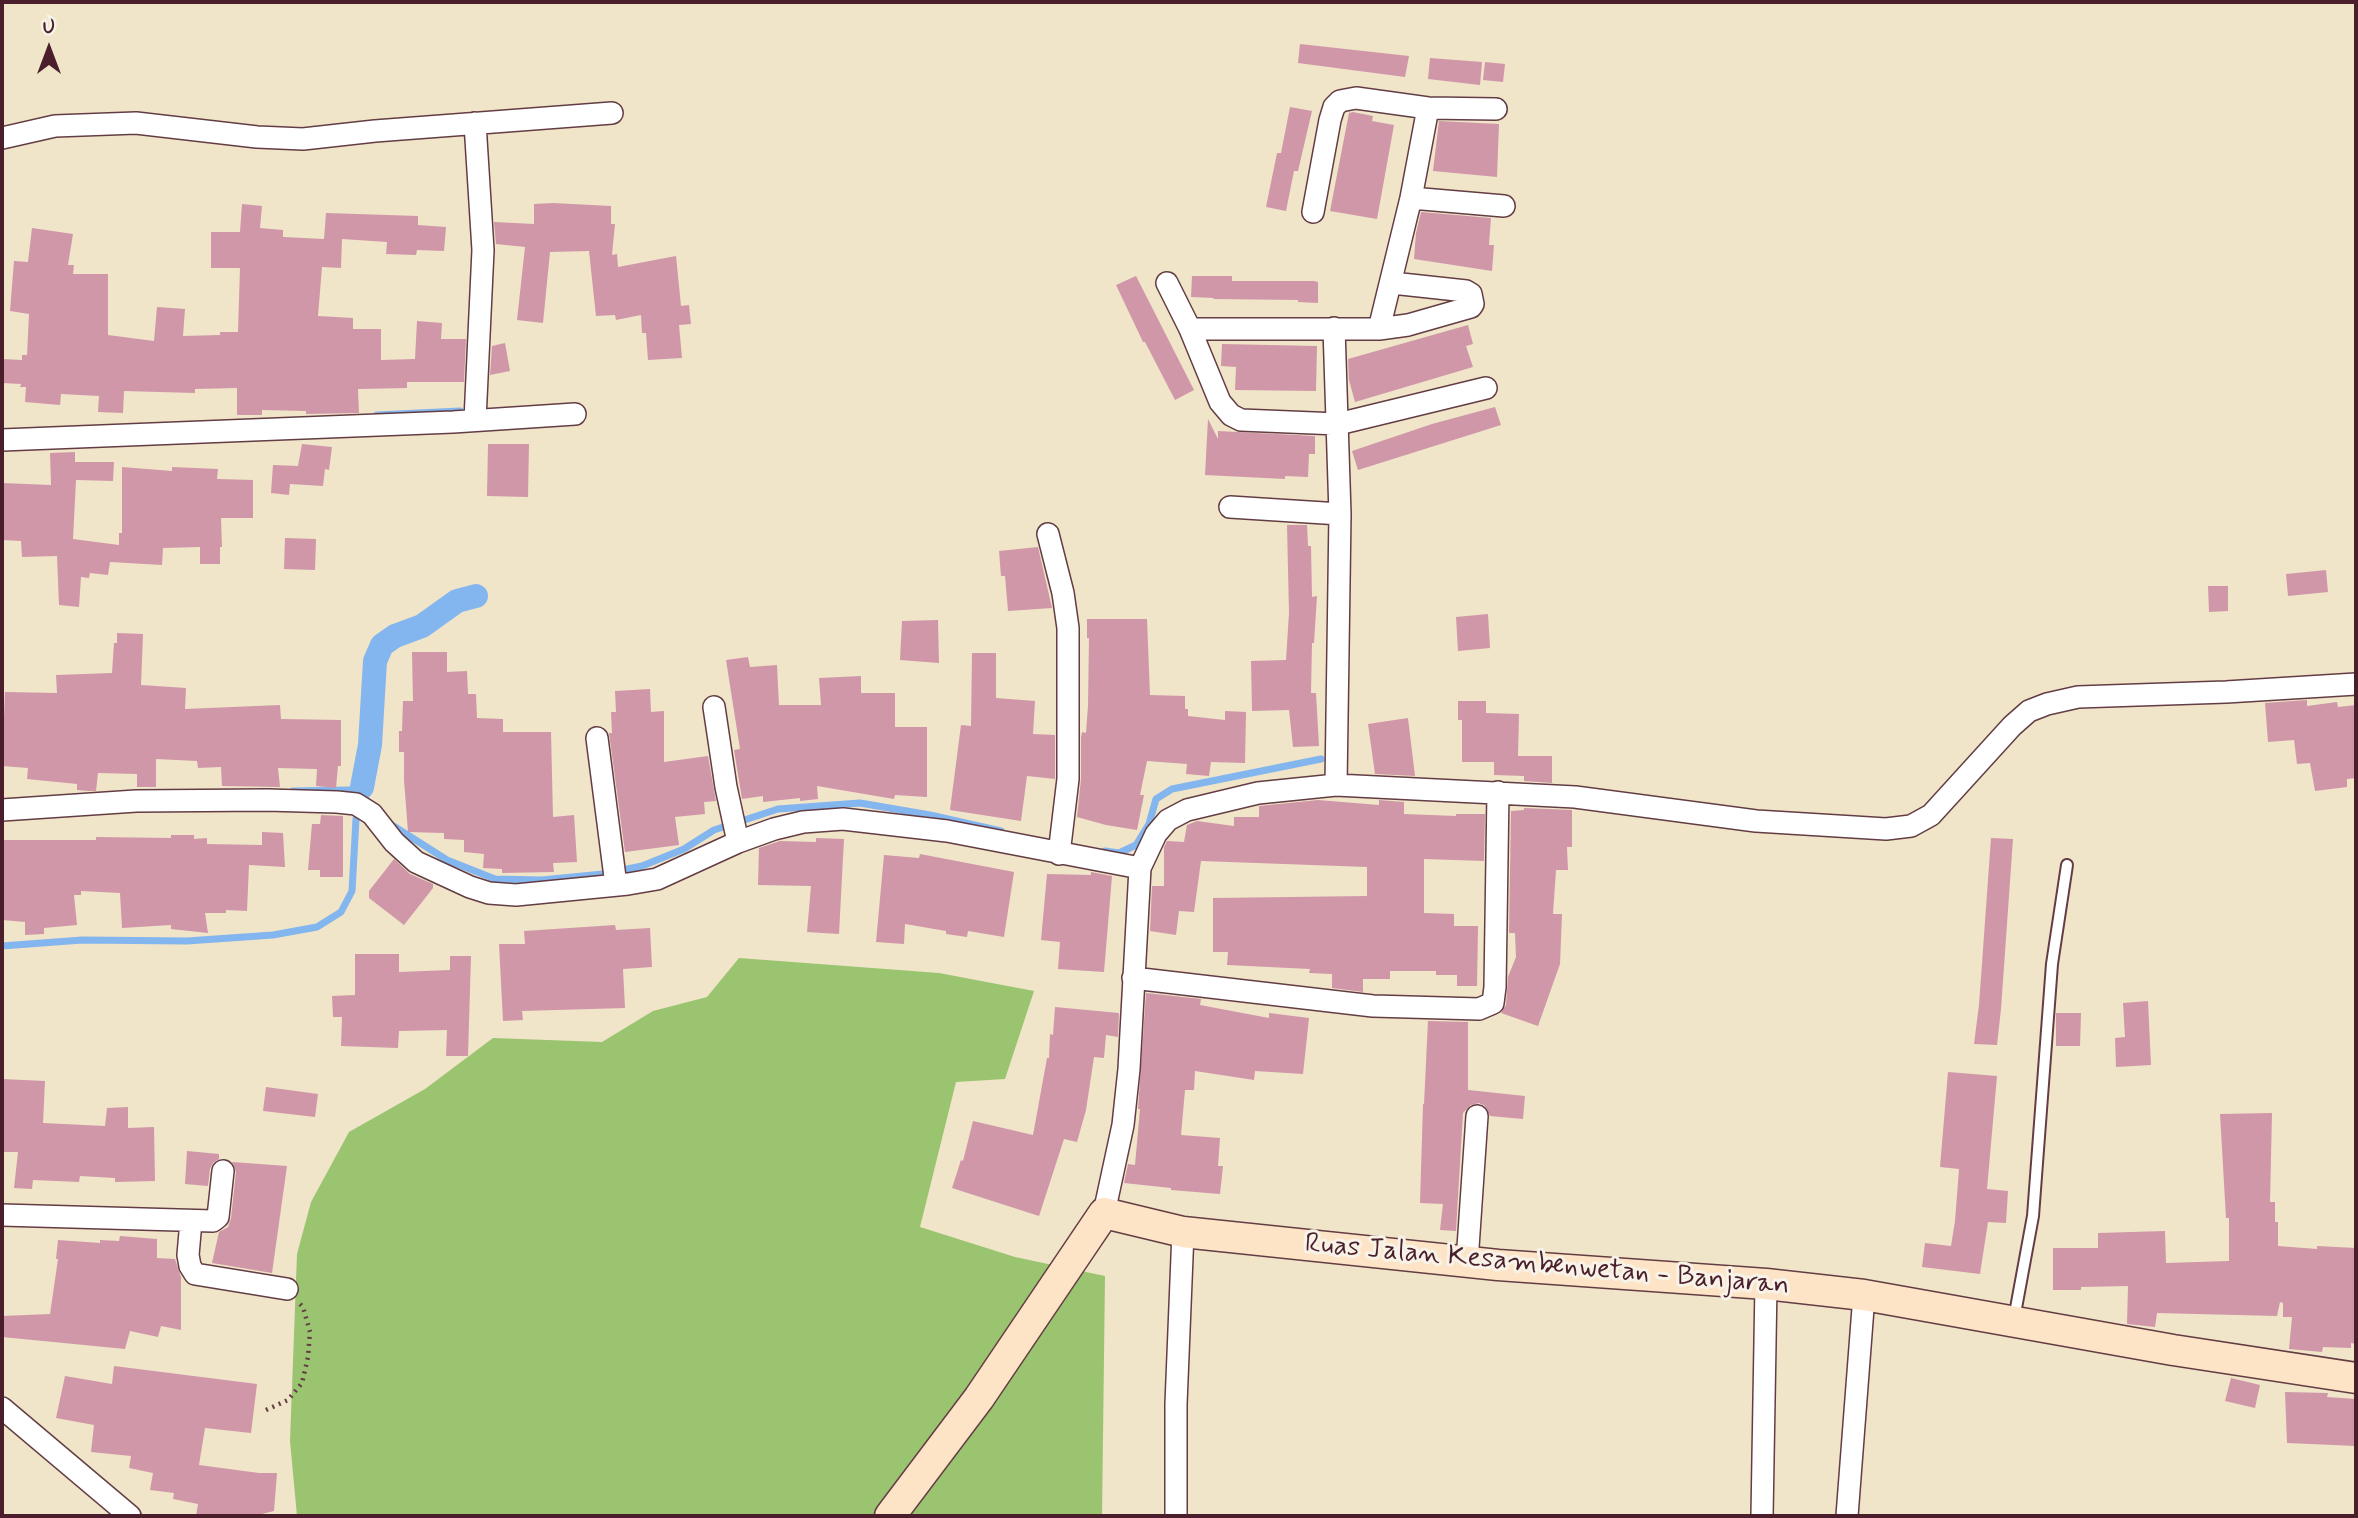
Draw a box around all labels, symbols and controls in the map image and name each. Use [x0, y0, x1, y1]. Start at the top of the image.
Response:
north arrow [14, 14, 84, 84]
text: U [43, 15, 55, 40]
street label: Ruas Jalan Kesambenwetan - Banjaran [1303, 1228, 1791, 1304]

